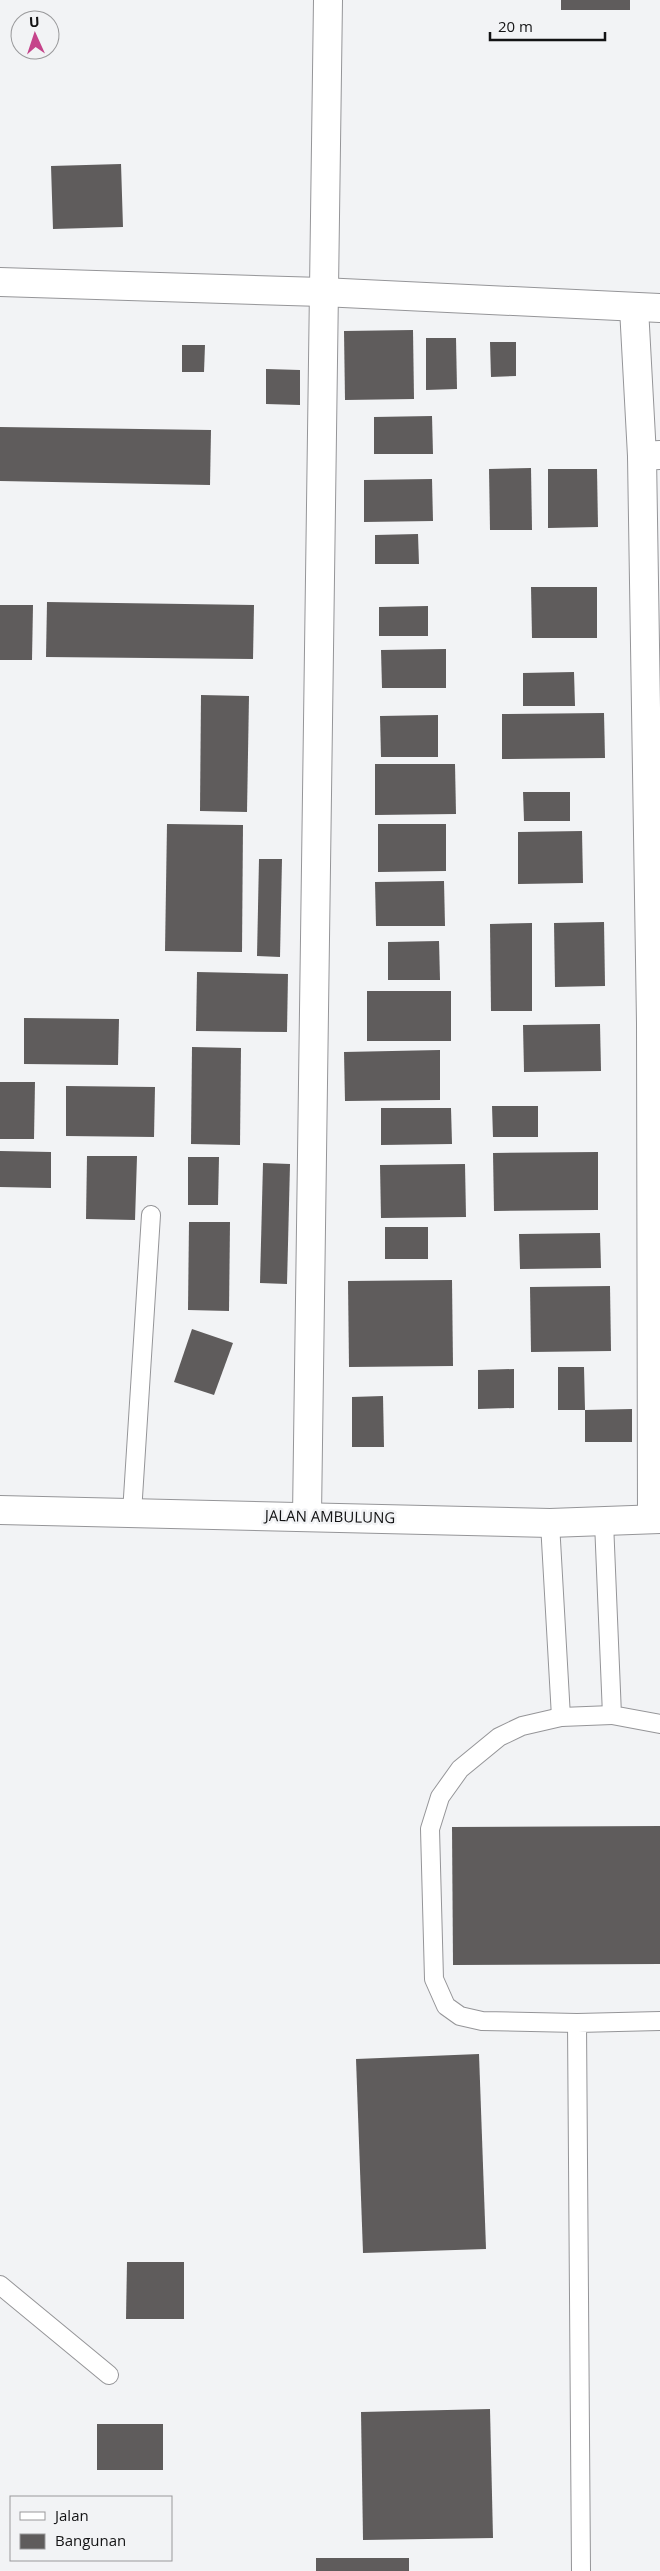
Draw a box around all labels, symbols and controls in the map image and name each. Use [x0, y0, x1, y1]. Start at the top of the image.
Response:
north arrow [10, 10, 60, 60]
scale bar [490, 10, 605, 42]
text: U [29, 12, 40, 31]
text: 20 m [498, 16, 533, 36]
street label: JALAN AMBULUNG [263, 1505, 395, 1527]
legend [10, 2496, 172, 2561]
text: Jalan [53, 2505, 89, 2525]
text: Bangunan [55, 2530, 126, 2550]

